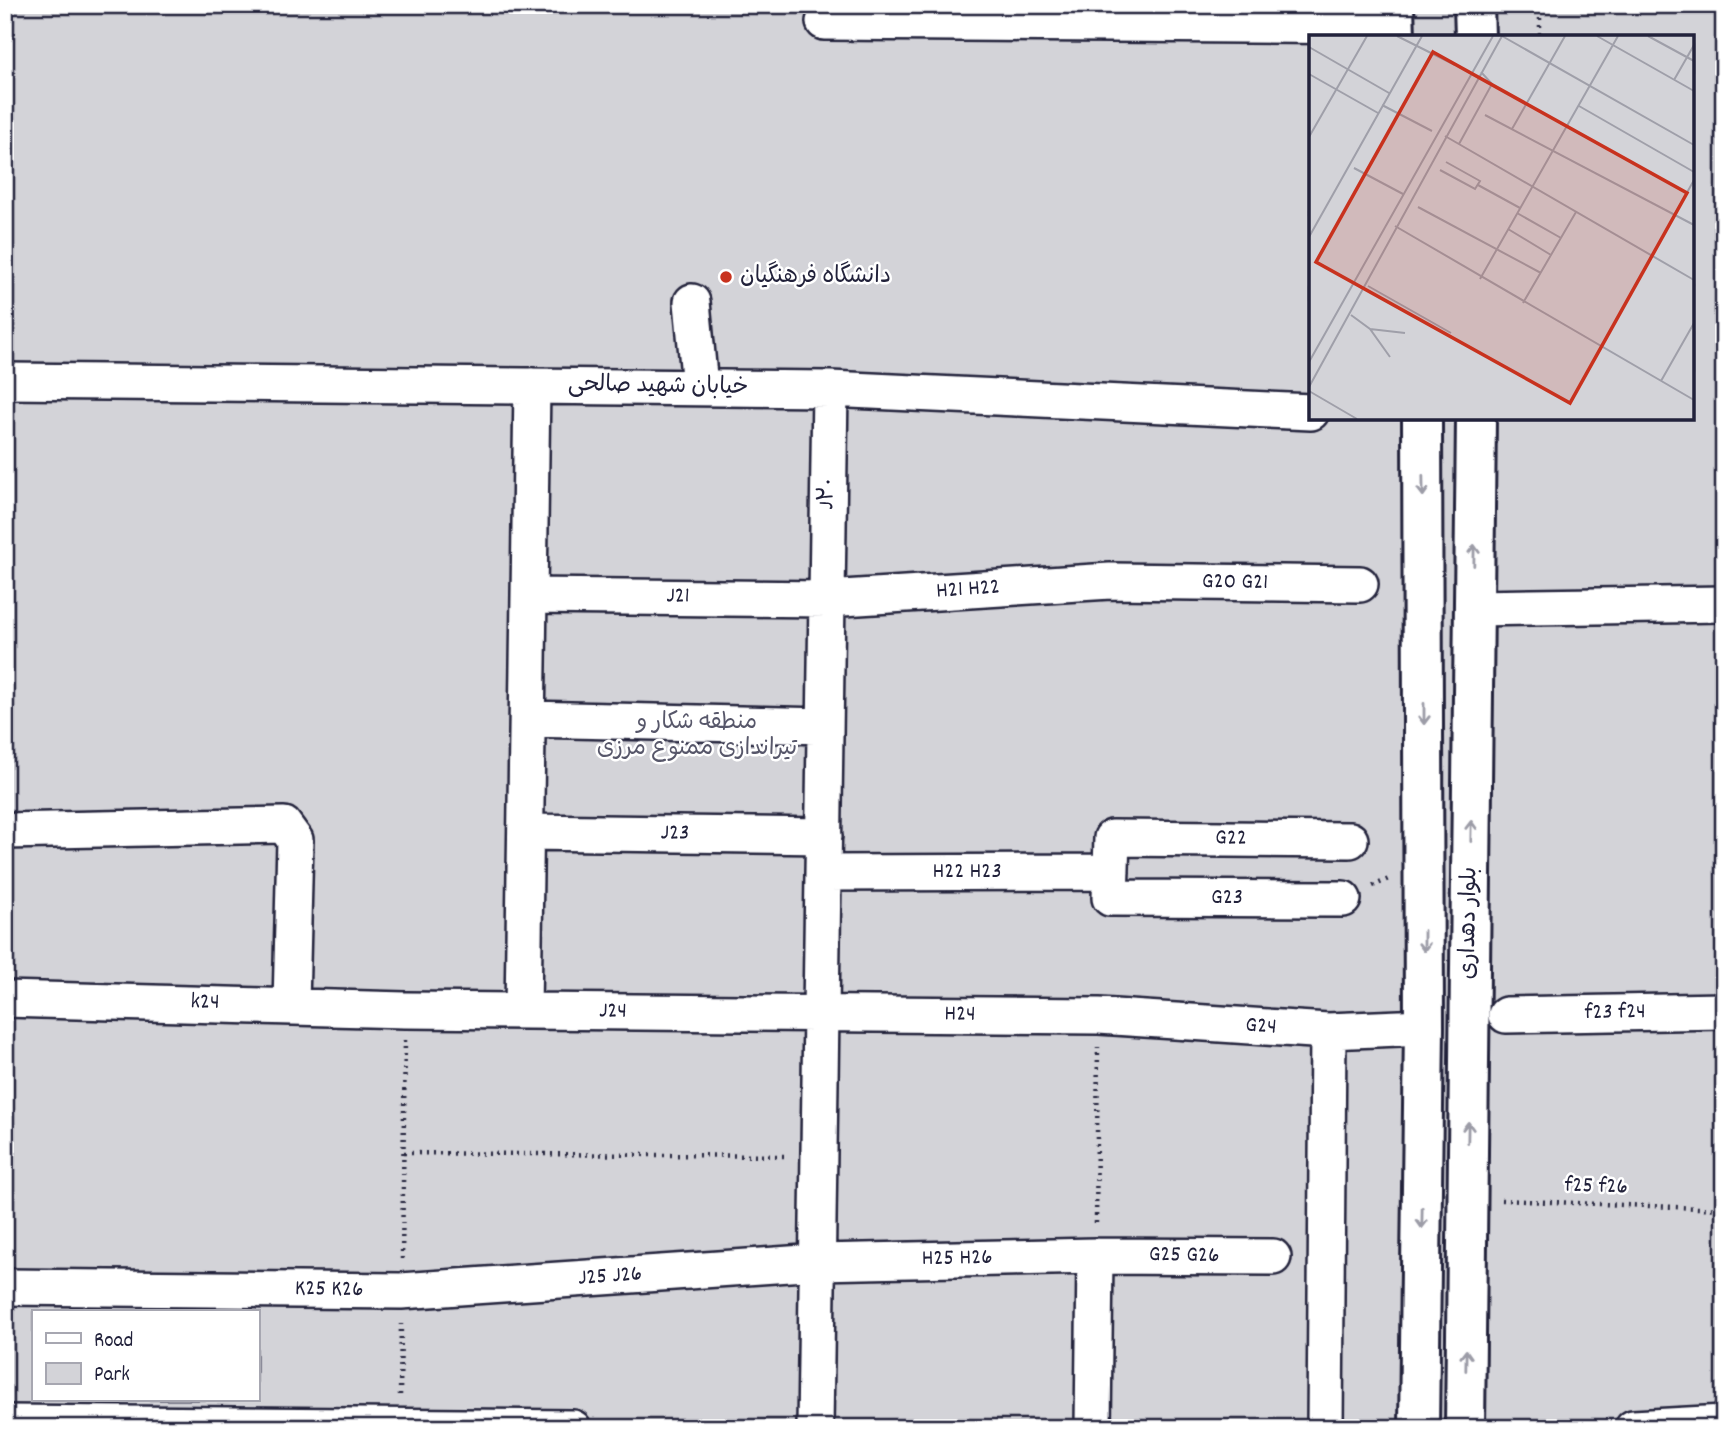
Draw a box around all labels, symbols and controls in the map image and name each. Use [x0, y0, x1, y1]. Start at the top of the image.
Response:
inset map [1309, 35, 1694, 420]
place label: دانشگاه فرهنگیان [740, 261, 891, 294]
marker: دانشگاه فرهنگیان [718, 269, 734, 285]
street label: خیابان شهید صالحی [567, 369, 749, 405]
one-way arrow [1416, 475, 1430, 498]
street label: J۲۰ [811, 478, 845, 510]
one-way arrow [1467, 543, 1481, 566]
street label: G20 G21 [1202, 566, 1268, 600]
street label: H21 H22 [935, 571, 1001, 609]
street label: J21 [666, 580, 690, 614]
one-way arrow [1417, 702, 1431, 725]
park label: منطقه شکار و تیراندازی ممنوع مرزی [597, 707, 797, 766]
street label: J23 [660, 817, 690, 851]
one-way arrow [1464, 820, 1478, 843]
street label: G22 [1215, 822, 1247, 856]
street label: H22 H23 [932, 856, 1002, 889]
street label: بلوار دهداری [1453, 866, 1487, 980]
street label: G23 [1211, 882, 1243, 915]
one-way arrow [1417, 930, 1431, 953]
street label: k24 [190, 986, 220, 1020]
street label: J24 [599, 995, 627, 1029]
street label: f23 f24 [1584, 996, 1646, 1030]
street label: H24 [944, 998, 976, 1032]
street label: G24 [1244, 1009, 1278, 1045]
one-way arrow [1462, 1121, 1475, 1144]
street label: f25 f26 [1564, 1169, 1628, 1205]
one-way arrow [1415, 1206, 1429, 1229]
street label: G25 G26 [1148, 1239, 1220, 1273]
street label: H25 H26 [921, 1242, 993, 1276]
street label: J25 J26 [577, 1258, 643, 1296]
street label: K25 K26 [294, 1273, 364, 1307]
legend [32, 1310, 259, 1402]
text: Road [94, 1327, 133, 1357]
one-way arrow [1459, 1348, 1473, 1371]
text: Park [94, 1361, 130, 1391]

